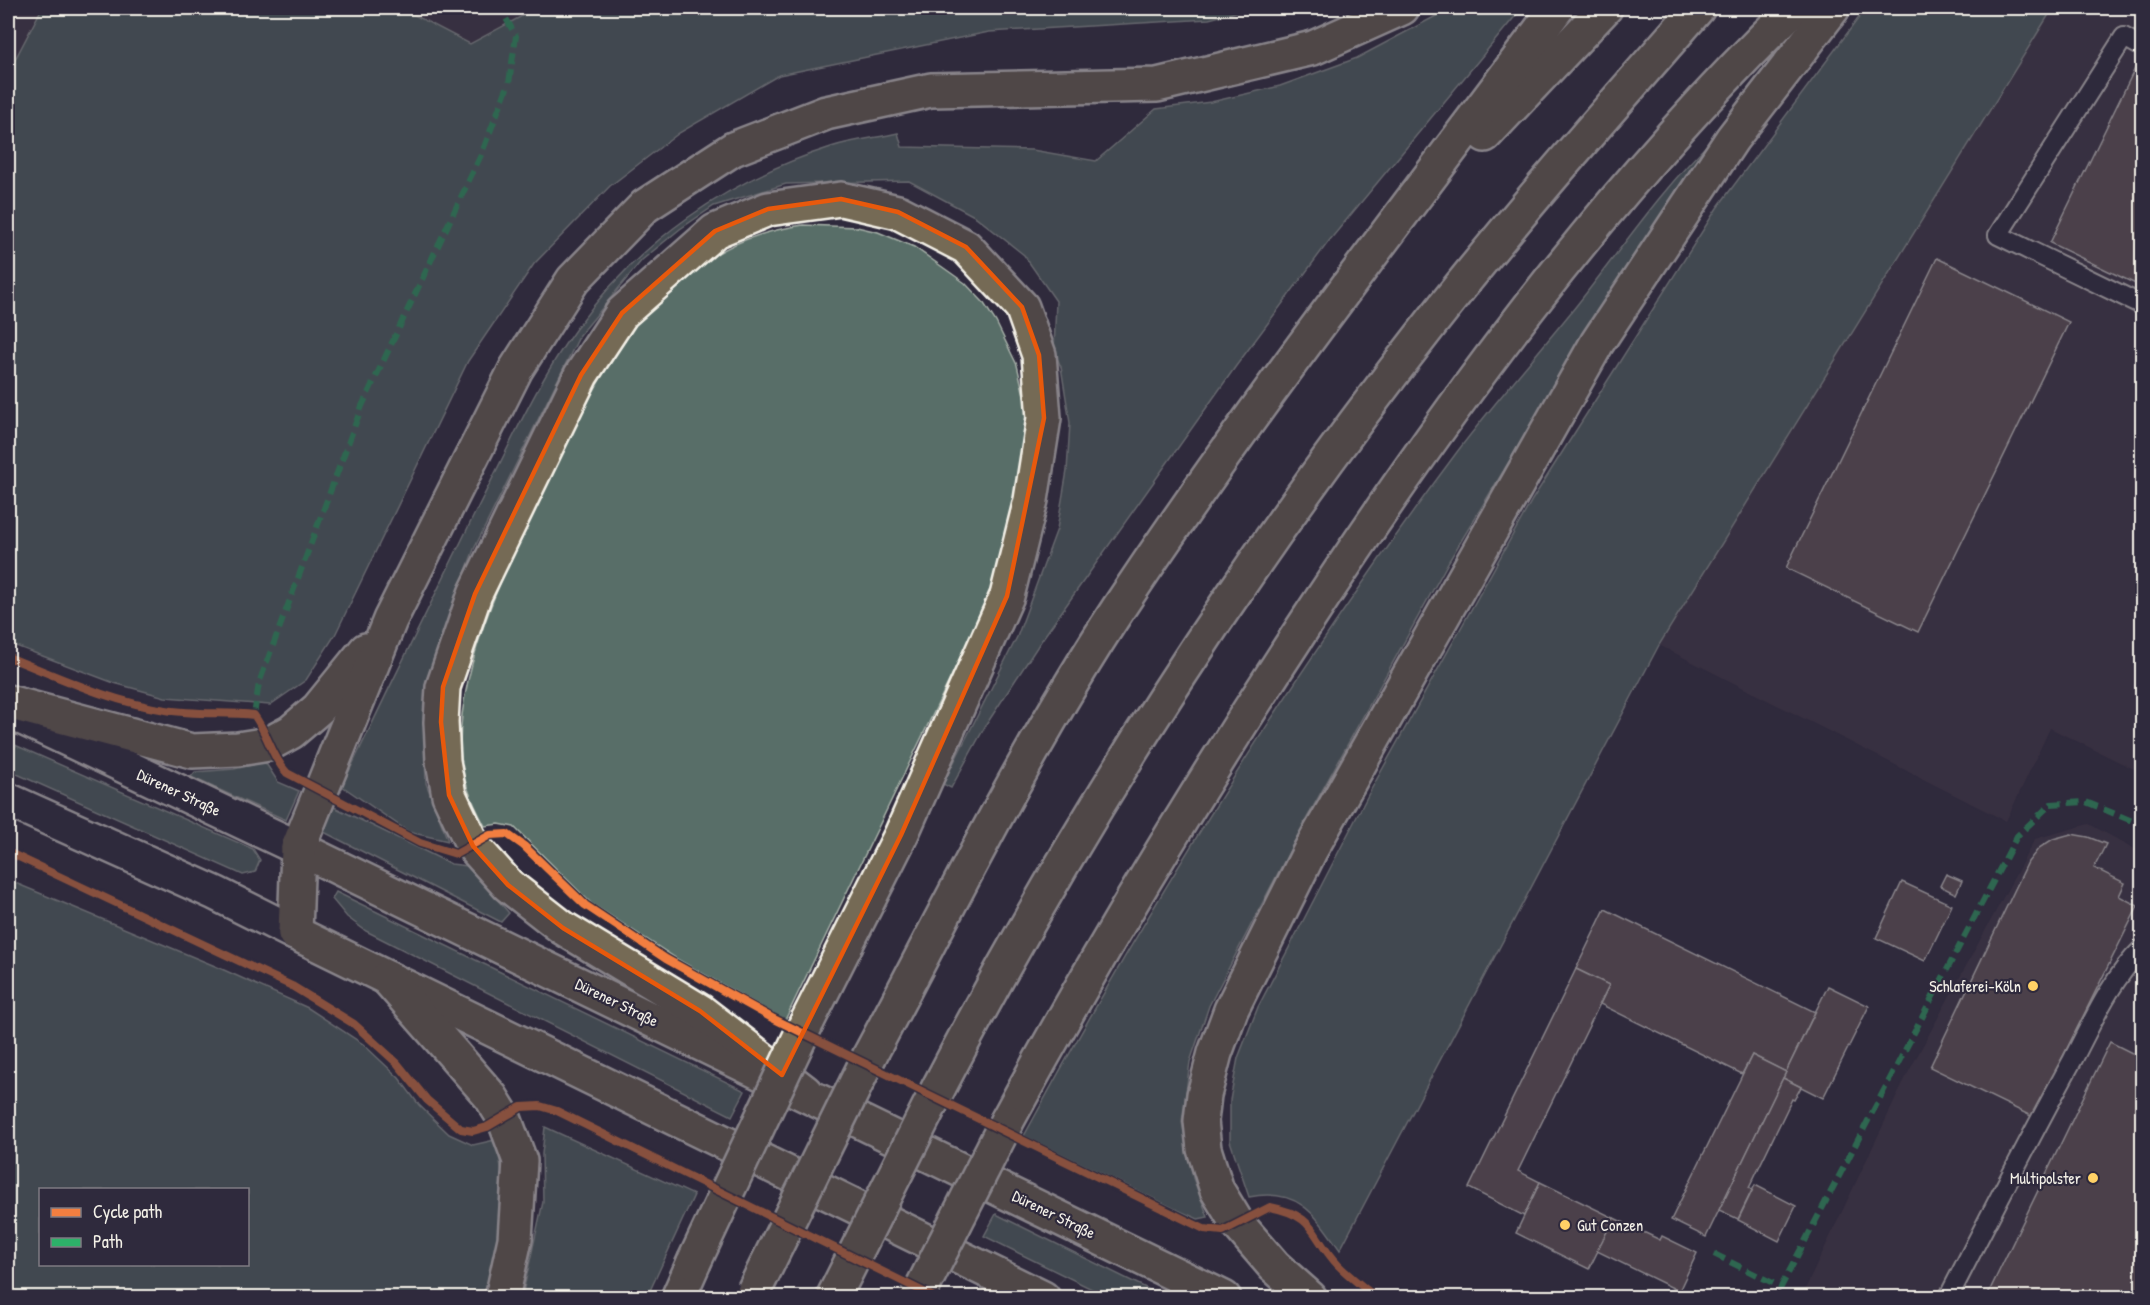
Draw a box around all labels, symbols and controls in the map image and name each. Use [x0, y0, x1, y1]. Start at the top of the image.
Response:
street label: Dürener Straße [134, 763, 225, 821]
street label: Dürener Straße [572, 972, 663, 1032]
place label: Schlaferei-Köln [1929, 975, 2021, 997]
marker: Schlaferei-Köln [2026, 979, 2040, 993]
place label: Multipolster [2010, 1167, 2081, 1189]
marker: Multipolster [2086, 1171, 2100, 1185]
street label: Dürener Straße [1009, 1184, 1100, 1244]
legend [39, 1188, 249, 1266]
text: Cycle path [93, 1199, 163, 1224]
place label: Gut Conzen [1577, 1214, 1643, 1236]
marker: Gut Conzen [1558, 1218, 1572, 1232]
text: Path [93, 1229, 123, 1254]

